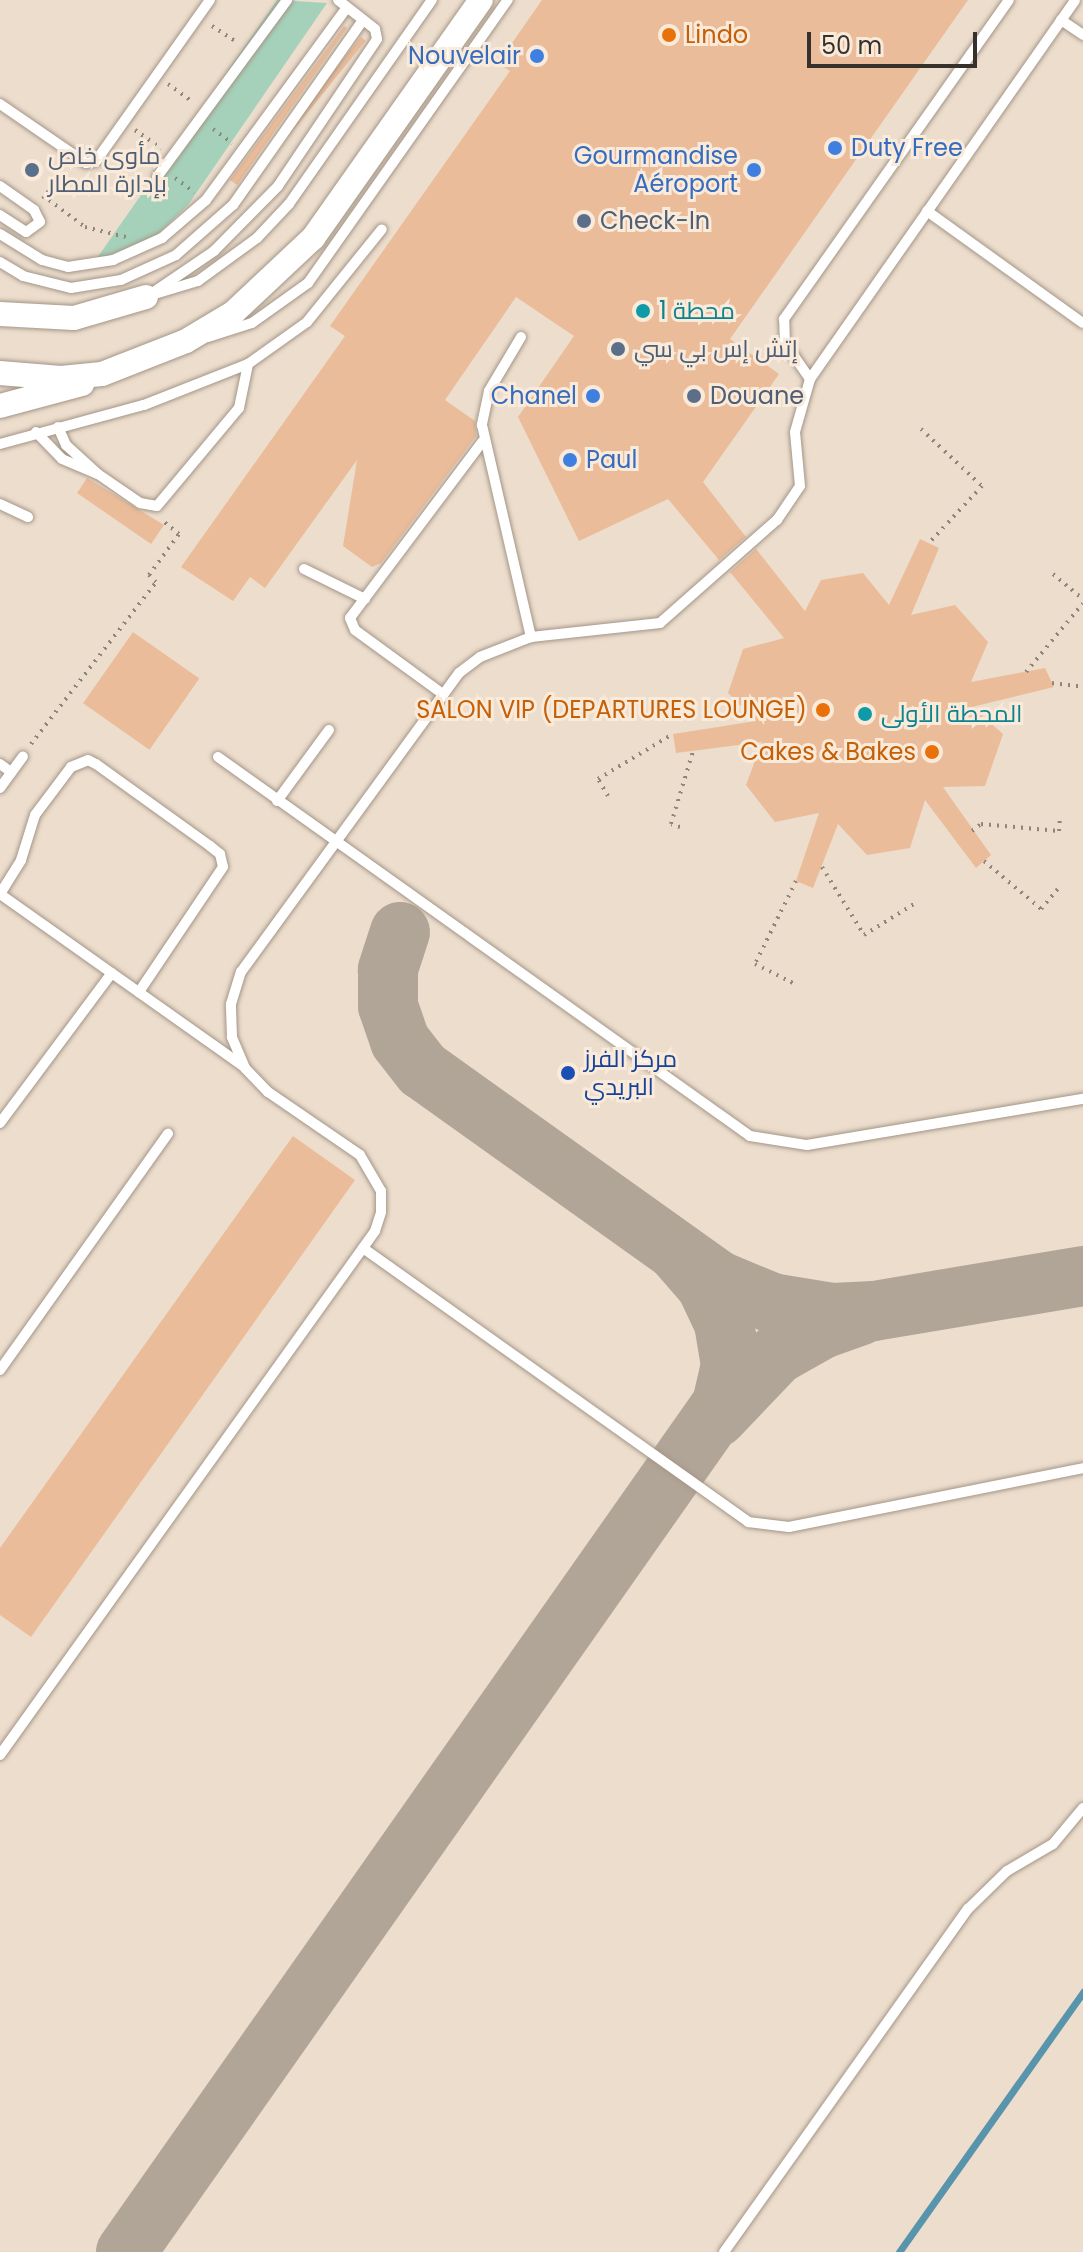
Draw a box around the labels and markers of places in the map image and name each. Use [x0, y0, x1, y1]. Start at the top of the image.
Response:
place label: Lindo [685, 21, 748, 49]
marker: Lindo [660, 26, 678, 44]
place label: Nouvelair [408, 42, 521, 70]
marker: Nouvelair [528, 47, 546, 65]
place label: Duty Free [851, 134, 963, 162]
marker: Duty Free [826, 139, 844, 157]
place label: مأوى خاص بإدارة المطار [48, 142, 167, 198]
place label: Gourmandise Aéroport [574, 142, 738, 198]
marker: مأوى خاص بإدارة المطار [23, 161, 41, 179]
marker: Gourmandise Aéroport [745, 161, 763, 179]
place label: Check-In [600, 207, 710, 235]
marker: Check-In [575, 212, 593, 230]
place label: محطة 1 [659, 297, 735, 325]
marker: محطة 1 [634, 302, 652, 320]
place label: إتش إس بي سي [634, 335, 798, 363]
marker: إتش إس بي سي [609, 340, 627, 358]
place label: Chanel [491, 382, 577, 410]
place label: Douane [710, 382, 804, 410]
marker: Chanel [584, 387, 602, 405]
marker: Douane [685, 387, 703, 405]
place label: Paul [586, 446, 637, 474]
marker: Paul [561, 451, 579, 469]
place label: SALON VIP (DEPARTURES LOUNGE) [416, 696, 807, 724]
place label: المحطة الأولى [881, 700, 1022, 728]
marker: SALON VIP (DEPARTURES LOUNGE) [814, 701, 832, 719]
marker: المحطة الأولى [856, 705, 874, 723]
place label: Cakes & Bakes [740, 738, 916, 766]
marker: Cakes & Bakes [923, 743, 941, 761]
place label: مركز الفرز البريدي [584, 1045, 677, 1101]
marker: مركز الفرز البريدي [559, 1064, 577, 1082]

